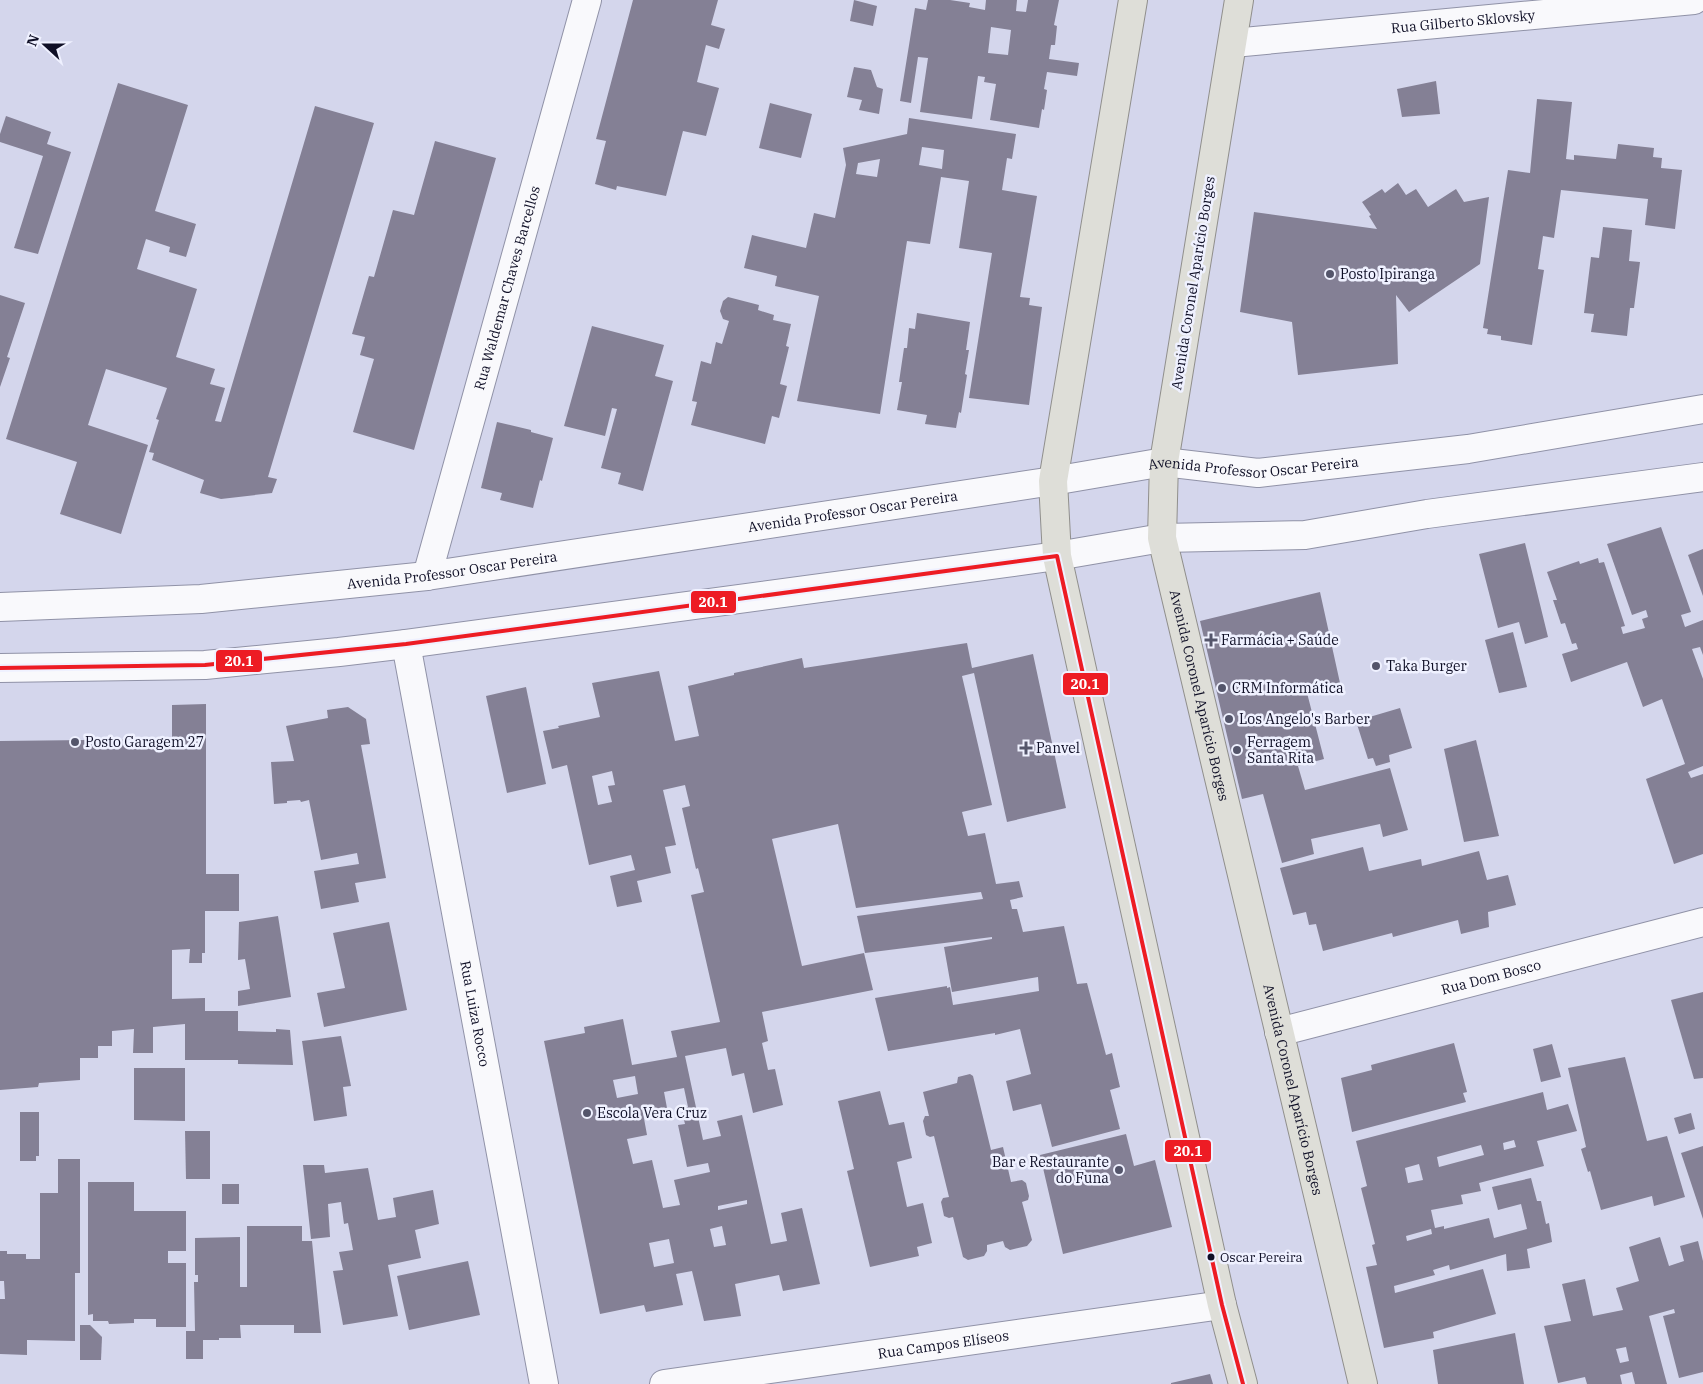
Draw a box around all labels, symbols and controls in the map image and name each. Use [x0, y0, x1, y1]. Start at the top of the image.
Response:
street label: Rua Gilberto Sklovsky [1390, 6, 1536, 37]
north arrow [20, 20, 70, 70]
text: N [22, 32, 43, 49]
street label: Avenida Coronel Aparício Borges [1167, 175, 1219, 391]
street label: Rua Waldemar Chaves Barcellos [470, 184, 544, 392]
place label: Posto Ipiranga [1340, 265, 1435, 283]
marker: Posto Ipiranga [1324, 268, 1336, 280]
street label: Avenida Professor Oscar Pereira [1147, 453, 1360, 482]
street label: Avenida Professor Oscar Pereira [747, 487, 959, 536]
street label: Avenida Professor Oscar Pereira [346, 547, 559, 593]
street label: Avenida Coronel Aparício Borges [1166, 588, 1233, 803]
line badge: 20.1 [690, 590, 737, 614]
text: 20.1 [698, 593, 728, 611]
place label: Farmácia + Saúde [1221, 631, 1339, 649]
marker: Farmácia + Saúde [1205, 634, 1217, 646]
line badge: 20.1 [215, 649, 263, 673]
text: 20.1 [224, 652, 254, 670]
place label: Taka Burger [1386, 657, 1467, 675]
marker: Taka Burger [1370, 660, 1382, 672]
line badge: 20.1 [1062, 672, 1109, 696]
text: 20.1 [1070, 675, 1100, 693]
place label: CRM Informática [1232, 679, 1344, 697]
marker: CRM Informática [1216, 682, 1228, 694]
place label: Los Angelo's Barber [1239, 710, 1370, 728]
marker: Los Angelo's Barber [1223, 713, 1235, 725]
place label: Posto Garagem 27 [85, 733, 204, 751]
place label: Ferragem Santa Rita [1247, 733, 1314, 767]
marker: Posto Garagem 27 [69, 736, 81, 748]
place label: Panvel [1036, 739, 1080, 757]
marker: Panvel [1020, 742, 1032, 754]
marker: Ferragem Santa Rita [1231, 744, 1243, 756]
street label: Rua Dom Bosco [1439, 955, 1543, 999]
street label: Rua Luiza Rocco [456, 959, 494, 1068]
street label: Avenida Coronel Aparício Borges [1259, 982, 1327, 1197]
place label: Escola Vera Cruz [597, 1104, 707, 1122]
marker: Escola Vera Cruz [581, 1107, 593, 1119]
line badge: 20.1 [1164, 1139, 1212, 1163]
text: 20.1 [1173, 1142, 1203, 1160]
place label: Bar e Restaurante do Funa [992, 1153, 1109, 1187]
marker: Bar e Restaurante do Funa [1113, 1164, 1125, 1176]
place label: Oscar Pereira [1220, 1249, 1303, 1266]
marker: Oscar Pereira [1206, 1252, 1216, 1262]
street label: Rua Campos Elíseos [876, 1326, 1010, 1363]

